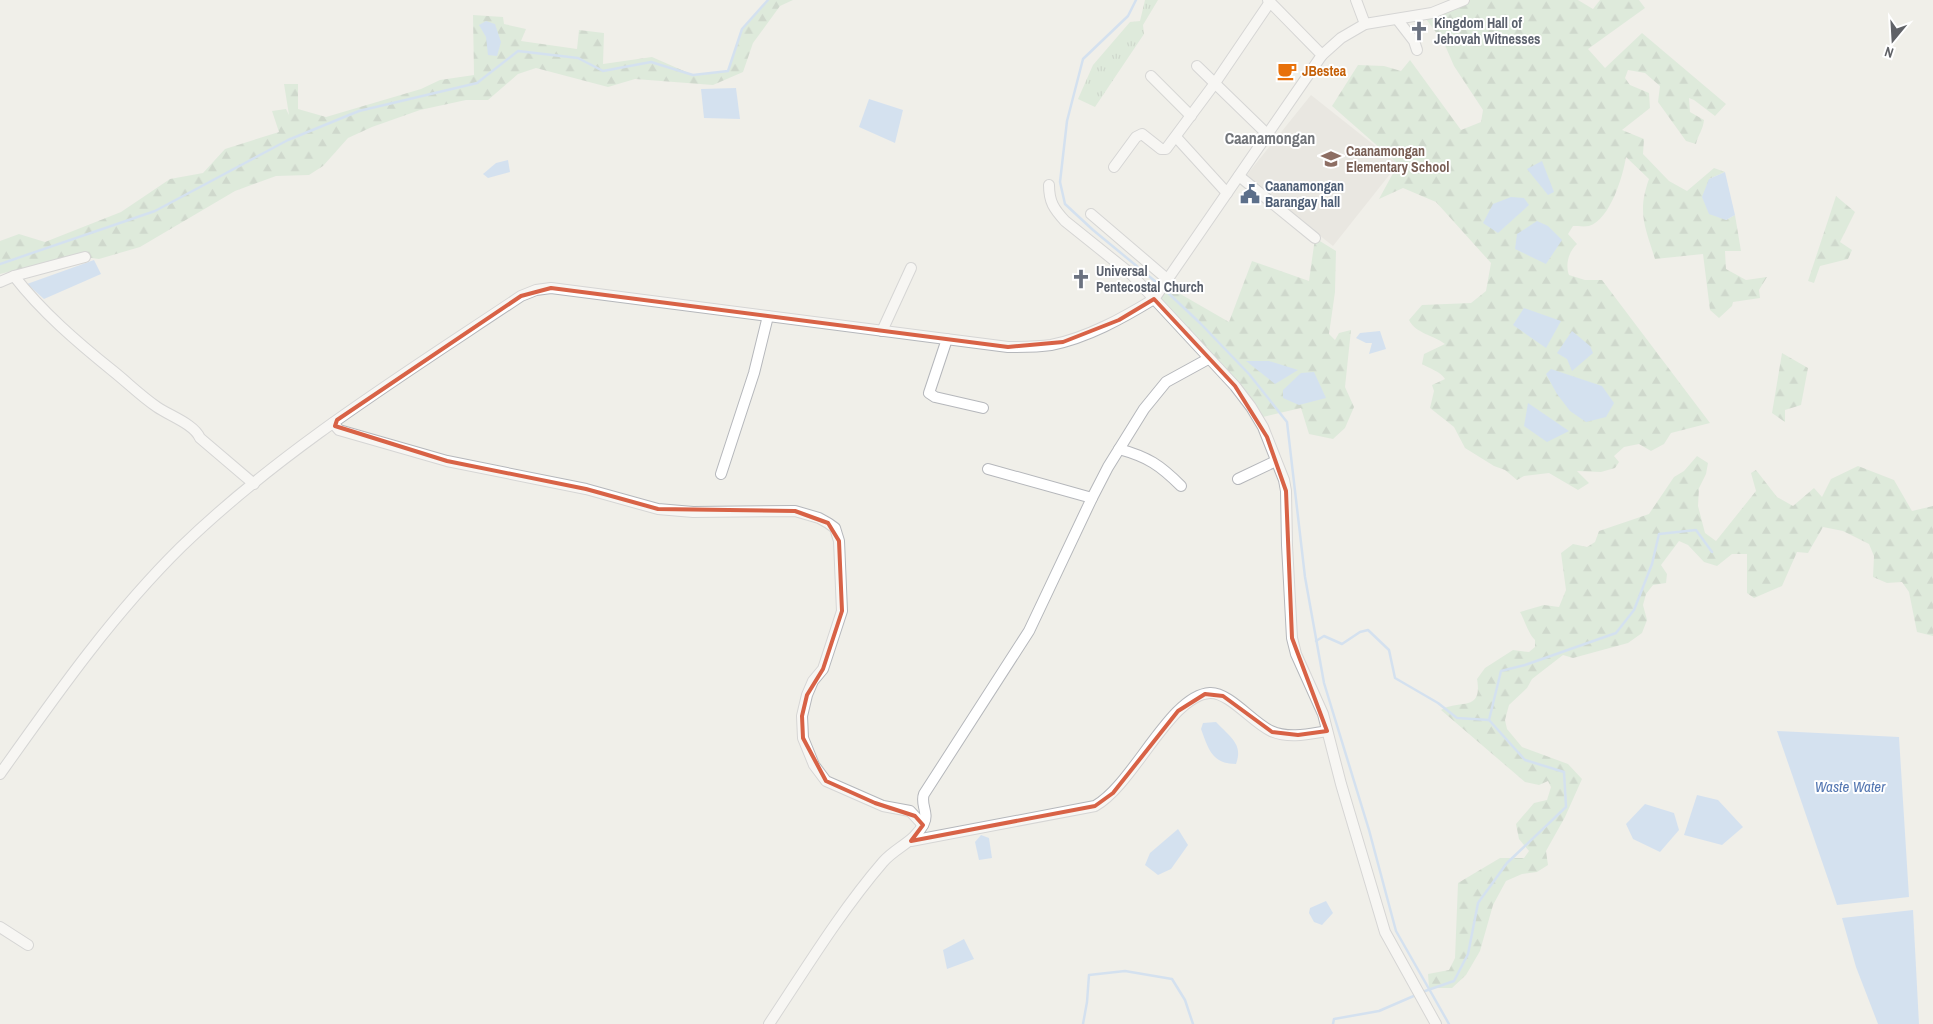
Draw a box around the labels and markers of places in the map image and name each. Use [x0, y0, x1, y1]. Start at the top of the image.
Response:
place label: Kingdom Hall of Jehovah Witnesses [1434, 14, 1540, 48]
church icon: Kingdom Hall of Jehovah Witnesses [1408, 20, 1430, 42]
cafe icon: JBestea [1276, 60, 1298, 82]
place label: JBestea [1302, 62, 1347, 80]
place label: Caanamongan Elementary School [1346, 142, 1449, 176]
school or university icon: Caanamongan Elementary School [1320, 148, 1342, 170]
place label: Caanamongan Barangay hall [1265, 177, 1344, 211]
public building icon: Caanamongan Barangay hall [1239, 183, 1261, 205]
place label: Universal Pentecostal Church [1096, 262, 1204, 296]
church icon: Universal Pentecostal Church [1070, 268, 1092, 290]

